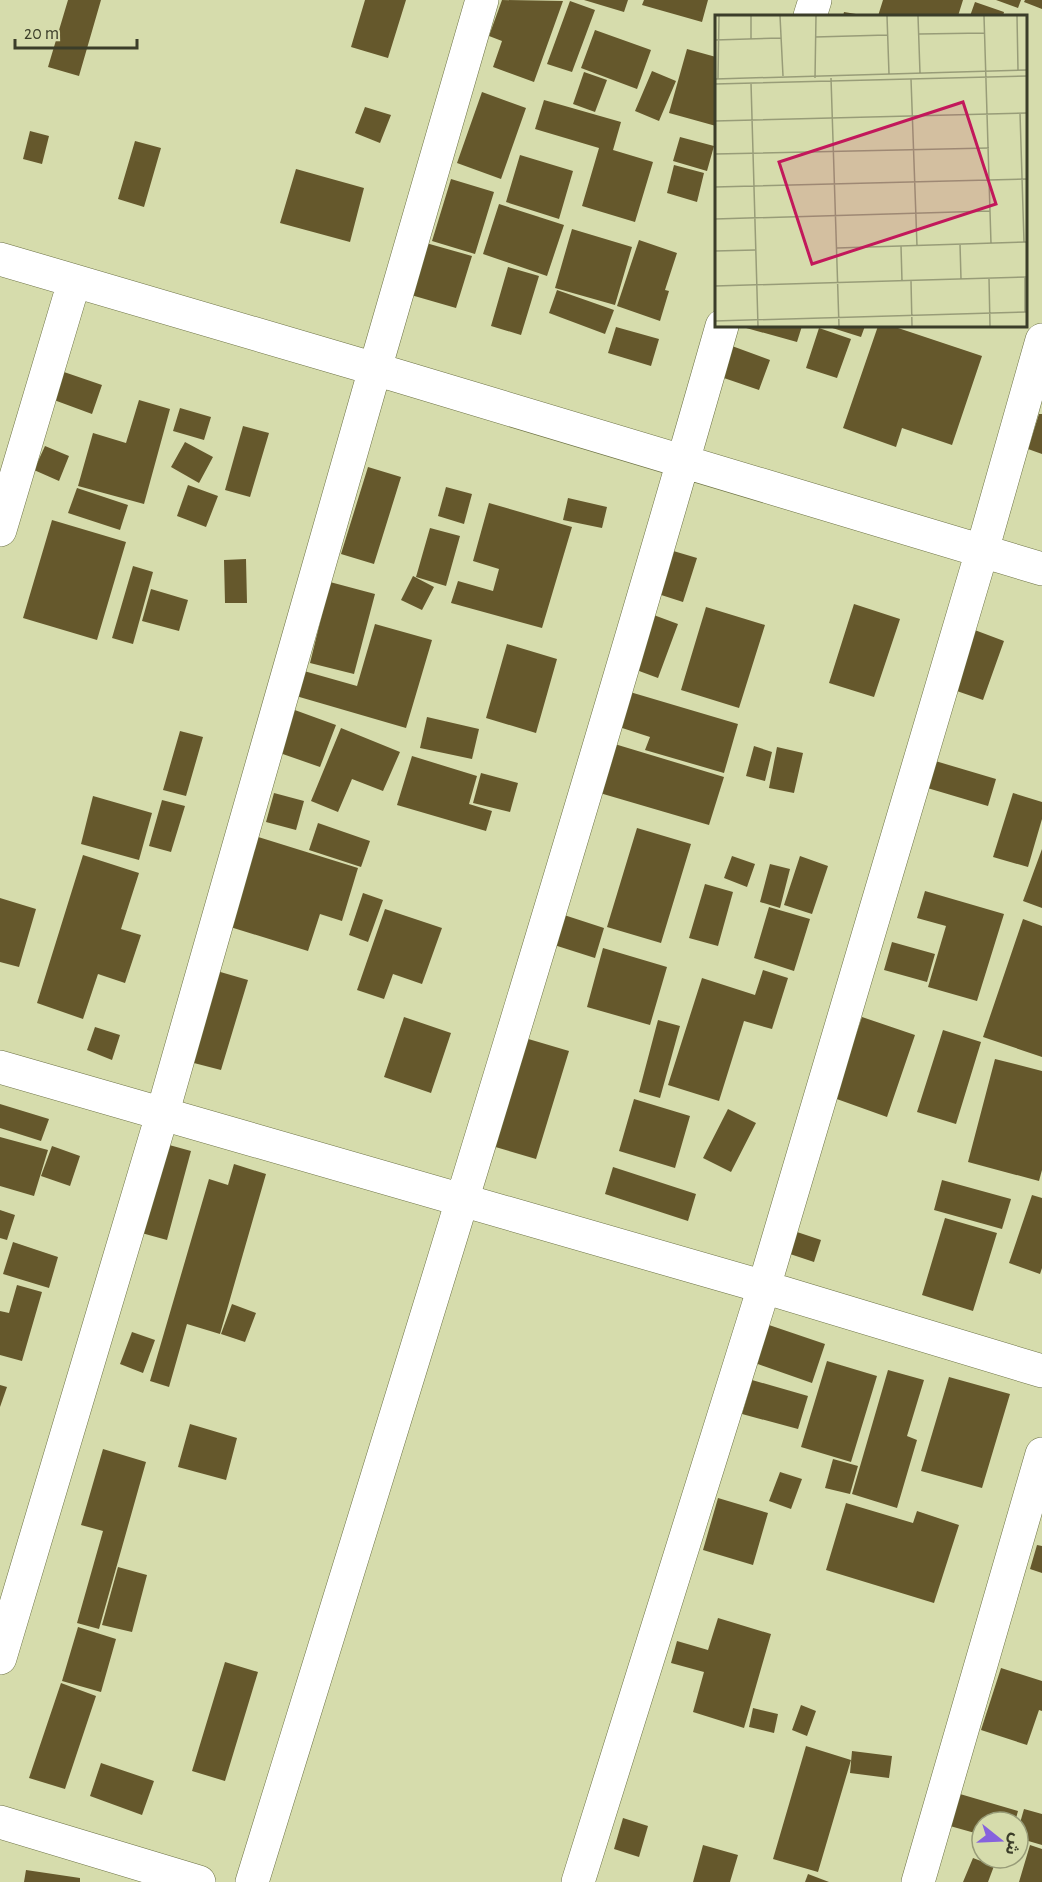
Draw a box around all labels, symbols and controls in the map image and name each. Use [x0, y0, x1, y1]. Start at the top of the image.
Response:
scale bar [15, 12, 136, 50]
inset map [715, 15, 1027, 327]
text: 20 m [24, 25, 59, 43]
north arrow [970, 1810, 1030, 1870]
text: ش [1001, 1831, 1024, 1857]

